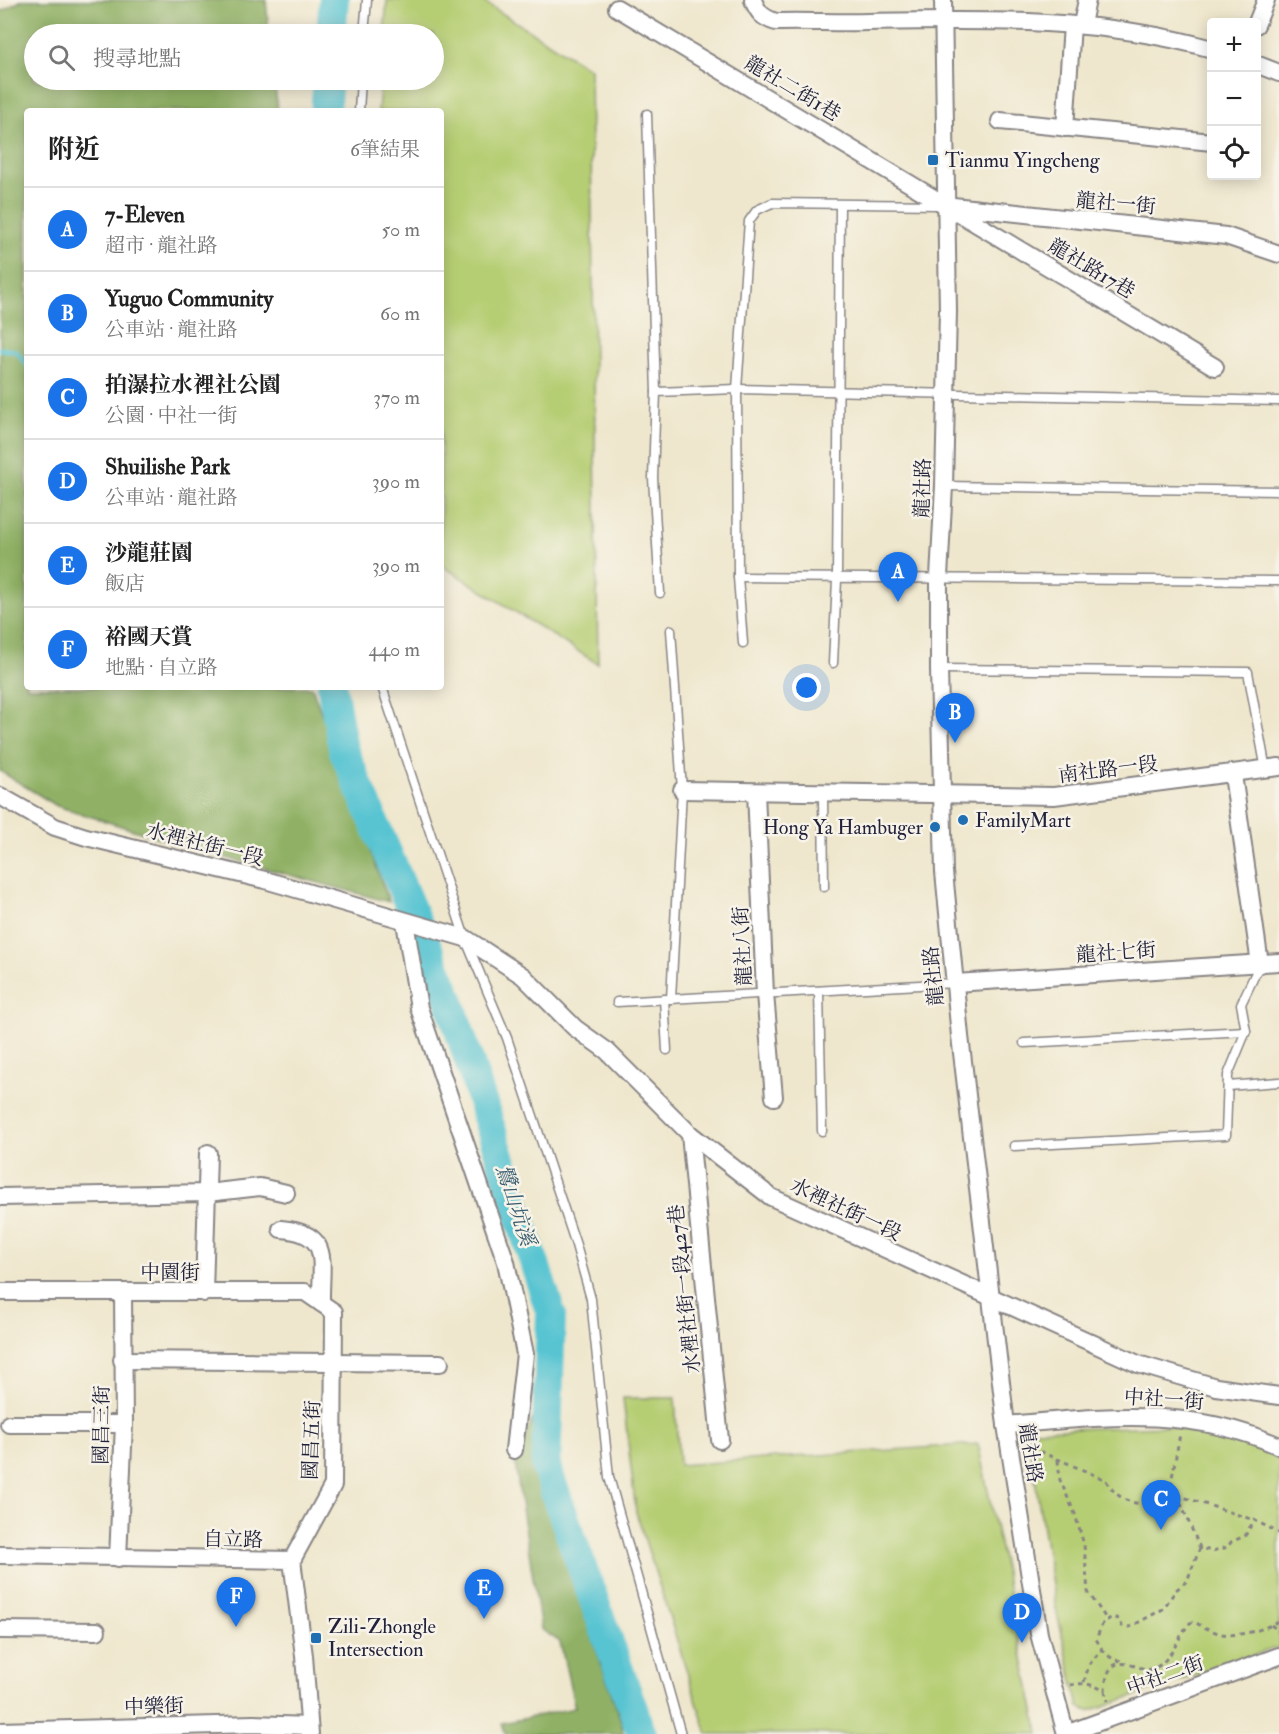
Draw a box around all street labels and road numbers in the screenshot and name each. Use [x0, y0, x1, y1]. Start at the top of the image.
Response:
street label: 龍社二街1巷 [740, 50, 845, 127]
street label: 龍社一街 [1075, 188, 1157, 219]
street label: 龍社路17巷 [1044, 233, 1139, 304]
street label: 龍社路 [909, 458, 936, 518]
street label: 南社路一段 [1057, 751, 1159, 788]
street label: 水裡社街一段 [144, 818, 266, 871]
street label: 龍社八街 [728, 905, 757, 987]
street label: 龍社七街 [1075, 937, 1157, 968]
street label: 龍社路 [918, 945, 949, 1007]
street label: 水裡社街一段 [786, 1173, 905, 1246]
street label: 水裡社街一段427巷 [663, 1203, 706, 1375]
street label: 中園街 [140, 1260, 200, 1285]
street label: 中社一街 [1123, 1384, 1205, 1415]
street label: 國昌三街 [88, 1385, 115, 1465]
street label: 國昌五街 [298, 1400, 325, 1480]
street label: 龍社路 [1013, 1421, 1048, 1485]
street label: 自立路 [203, 1526, 263, 1553]
street label: 中社二街 [1123, 1650, 1207, 1701]
street label: 中樂街 [124, 1693, 184, 1720]

